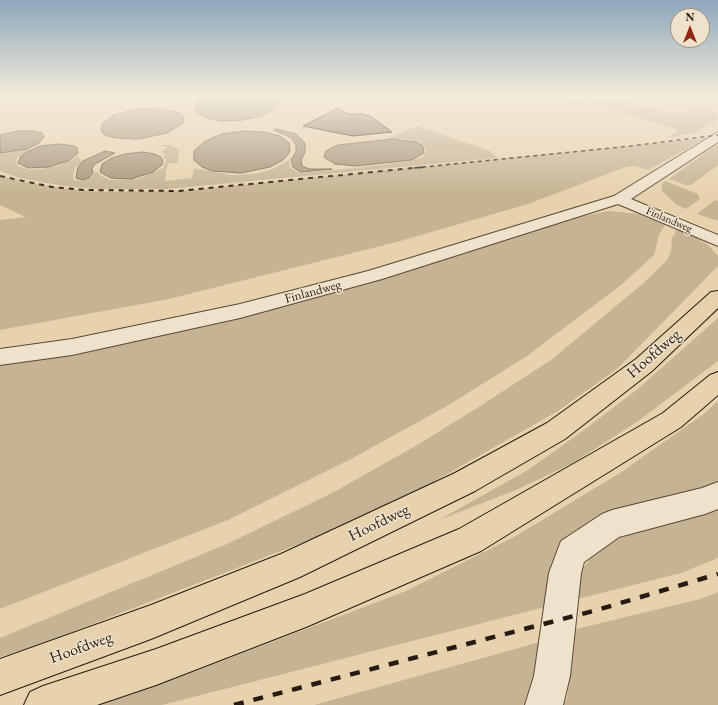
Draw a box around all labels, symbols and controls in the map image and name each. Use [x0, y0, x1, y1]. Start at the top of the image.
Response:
north arrow [670, 8, 710, 48]
text: N [686, 10, 694, 24]
street label: Finlandweg [644, 204, 694, 236]
street label: Finlandweg [283, 277, 343, 307]
street label: Hoofdweg [623, 325, 685, 383]
street label: Hoofdweg [345, 500, 413, 546]
street label: Hoofdweg [47, 628, 115, 668]

